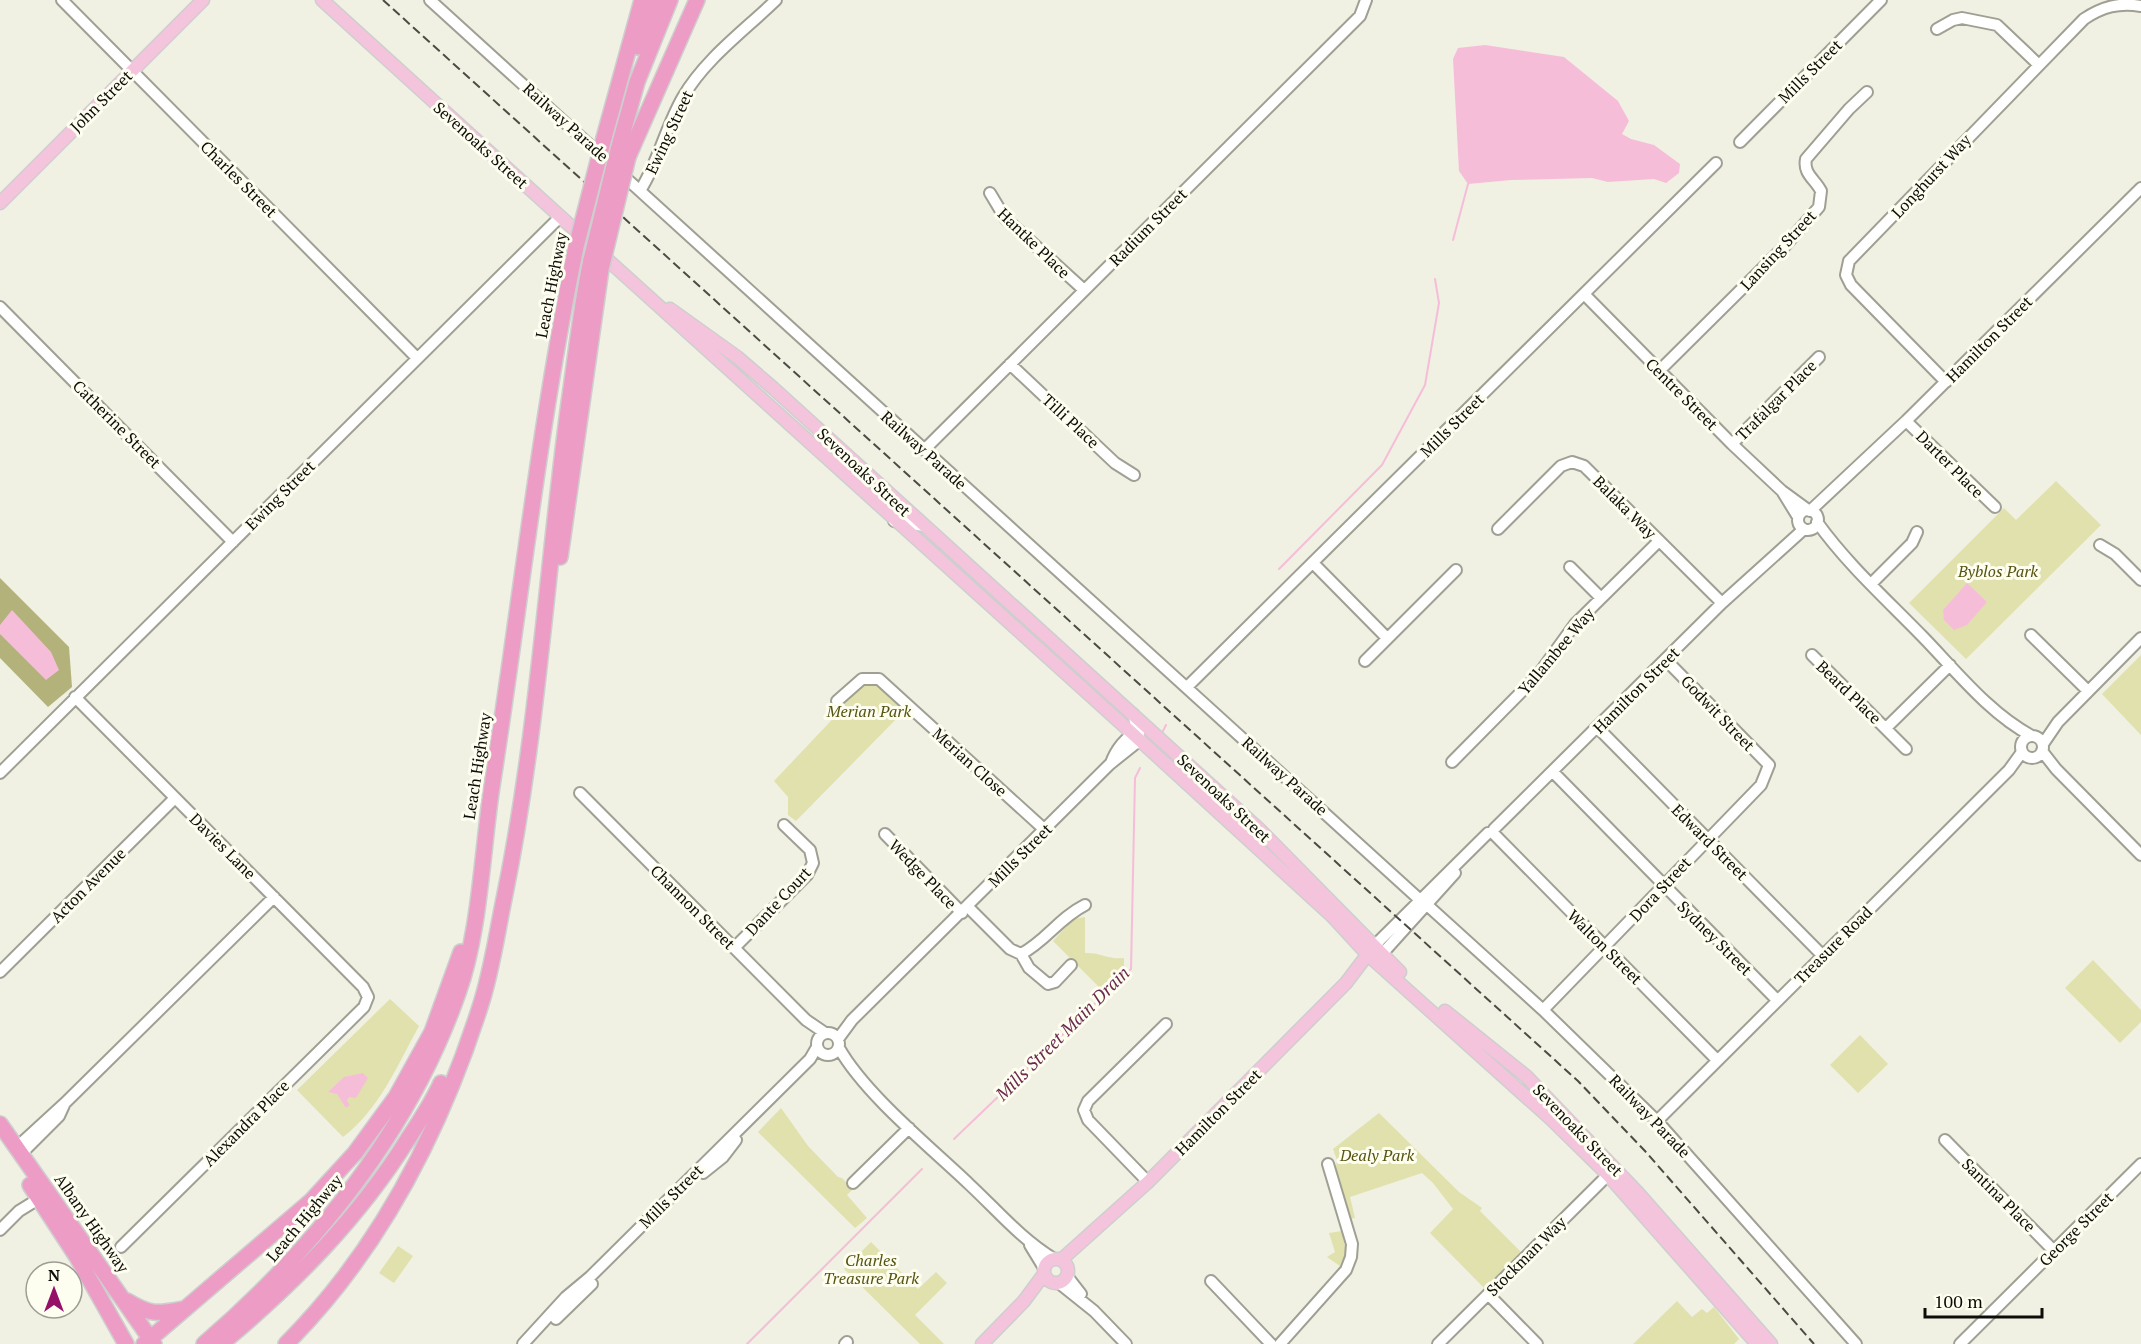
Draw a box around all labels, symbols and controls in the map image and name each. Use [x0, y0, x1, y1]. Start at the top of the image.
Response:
street label: Mills Street [1773, 34, 1847, 108]
street label: John Street [65, 65, 137, 137]
street label: Railway Parade [518, 78, 614, 166]
street label: Ewing Street [640, 86, 698, 178]
street label: Sevenoaks Street [429, 97, 533, 193]
street label: Longhurst Way [1886, 129, 1976, 223]
street label: Charles Street [196, 136, 282, 222]
street label: Radium Street [1104, 183, 1192, 271]
street label: Hantke Place [993, 203, 1075, 283]
street label: Lansing Street [1735, 205, 1821, 295]
street label: Leach Highway [530, 229, 572, 340]
street label: Hamilton Street [1941, 291, 2037, 387]
street label: Centre Street [1641, 353, 1723, 435]
street label: Trafalgar Place [1731, 355, 1821, 445]
street label: Catherine Street [68, 375, 166, 473]
street label: Mills Street [1415, 388, 1489, 462]
street label: Tilli Place [1038, 389, 1104, 453]
street label: Railway Parade [876, 406, 972, 494]
street label: Sevenoaks Street [812, 423, 916, 521]
street label: Darter Place [1911, 425, 1989, 503]
street label: Ewing Street [240, 455, 320, 535]
street label: Balaka Way [1589, 471, 1662, 544]
park label: Byblos Park [1957, 560, 2038, 582]
street label: Yallambee Way [1513, 602, 1600, 699]
street label: Hamilton Street [1588, 642, 1684, 738]
street label: Beard Place [1812, 655, 1886, 729]
street label: Godwit Street [1676, 670, 1760, 756]
park label: Merian Park [826, 700, 912, 722]
street label: Leach Highway [458, 710, 496, 821]
street label: Merian Close [928, 723, 1012, 801]
street label: Railway Parade [1237, 732, 1333, 820]
street label: Sevenoaks Street [1172, 749, 1276, 847]
street label: Edward Street [1667, 799, 1753, 885]
street label: Davies Lane [185, 808, 261, 884]
street label: Mills Street [983, 818, 1057, 892]
street label: Wedge Place [884, 834, 962, 914]
street label: Acton Avenue [46, 843, 130, 927]
street label: Dora Street [1624, 852, 1696, 926]
street label: Channon Street [646, 860, 740, 954]
street label: Dante Court [740, 862, 816, 940]
street label: Sydney Street [1673, 896, 1757, 980]
street label: Treasure Road [1789, 901, 1877, 989]
street label: Walton Street [1563, 905, 1647, 989]
water label: Mills Street Main Drain [989, 961, 1134, 1106]
street label: Hamilton Street [1170, 1064, 1266, 1160]
street label: Railway Parade [1604, 1069, 1696, 1163]
street label: Alexandra Place [198, 1075, 294, 1171]
street label: Sevenoaks Street [1528, 1079, 1628, 1181]
park label: Dealy Park [1339, 1144, 1414, 1166]
street label: Santina Place [1957, 1153, 2041, 1237]
street label: Mills Street [634, 1159, 708, 1233]
street label: Albany Highway [50, 1169, 135, 1278]
street label: Leach Highway [261, 1169, 348, 1266]
street label: George Street [2034, 1187, 2118, 1271]
street label: Stockman Way [1481, 1211, 1571, 1301]
park label: Charles Treasure Park [823, 1249, 919, 1289]
north arrow [24, 1260, 84, 1320]
text: N [48, 1264, 60, 1286]
scale bar [1925, 1281, 2042, 1319]
text: 100 m [1934, 1289, 1983, 1313]

